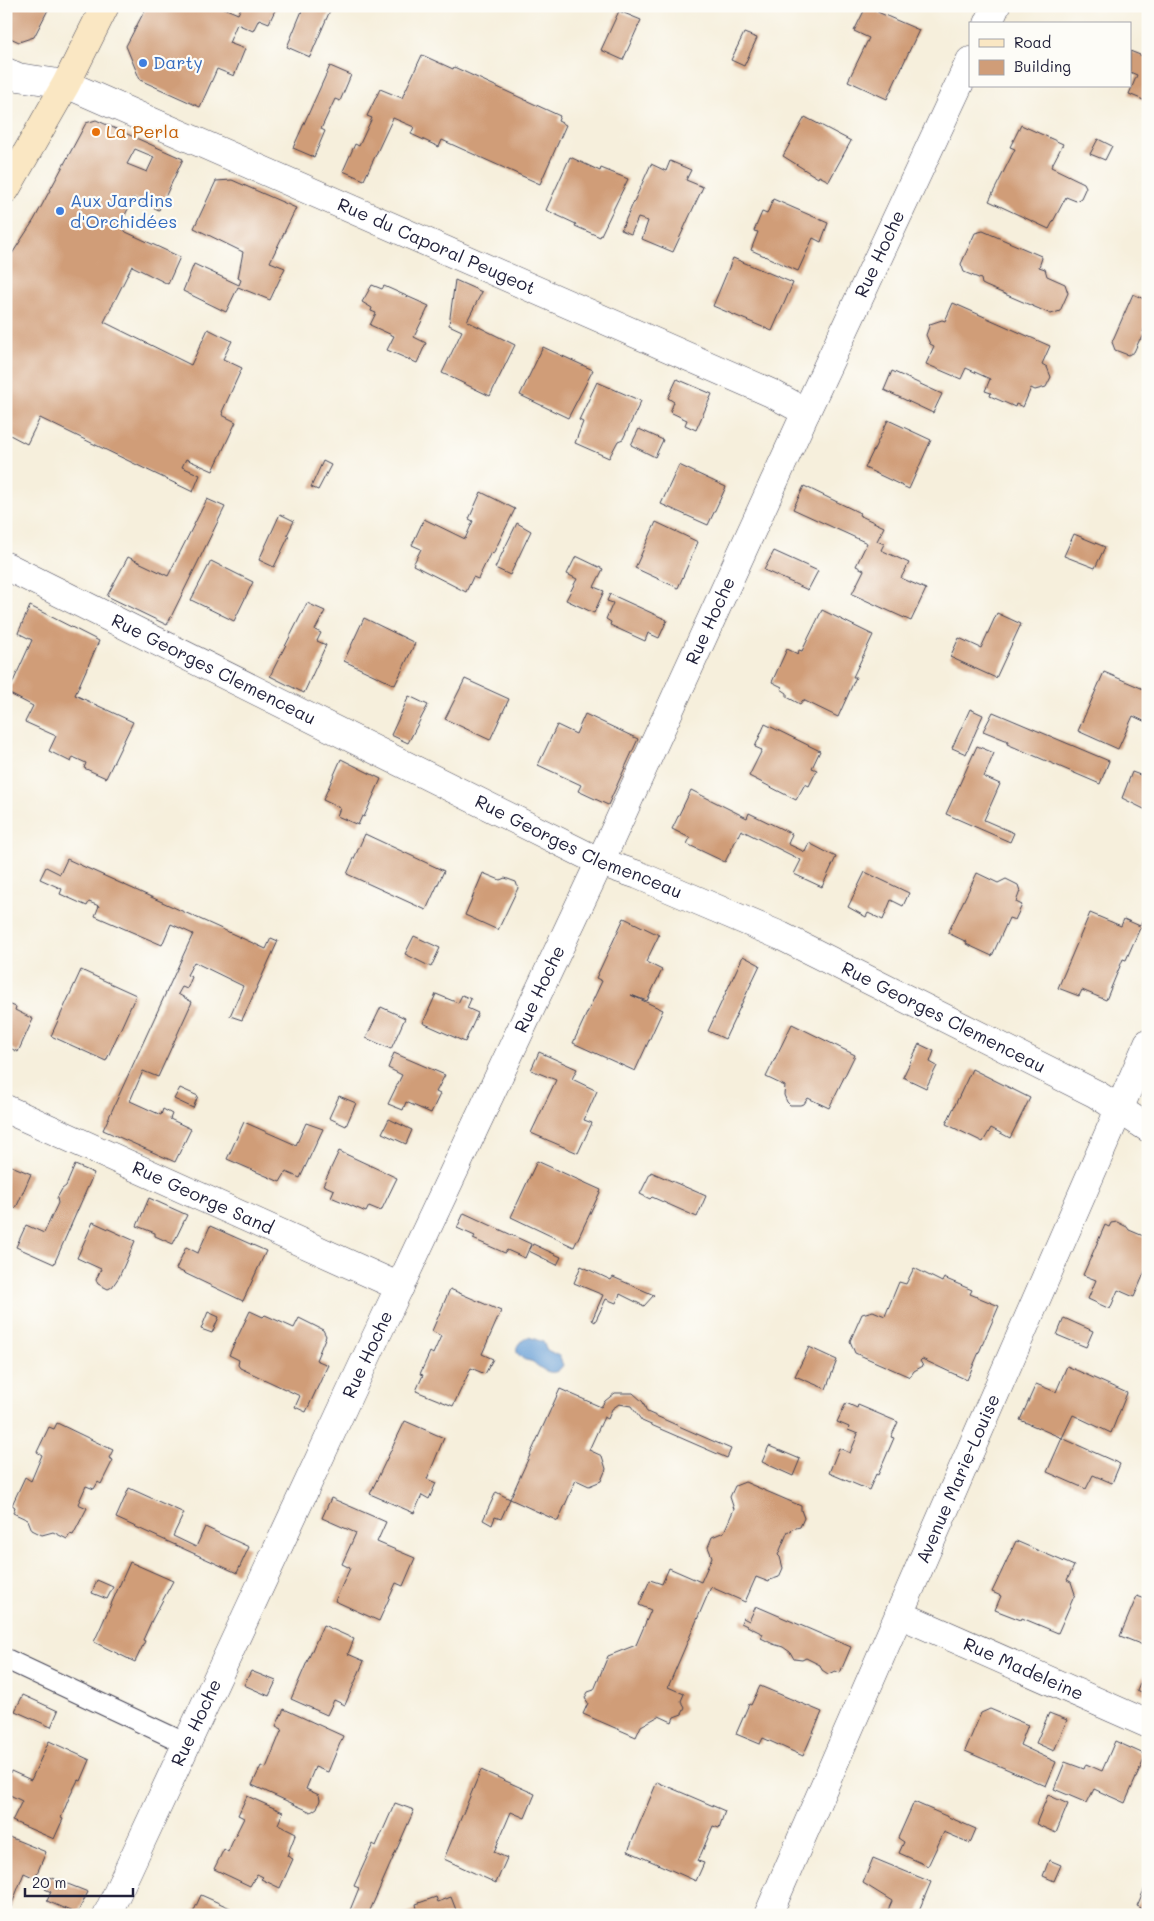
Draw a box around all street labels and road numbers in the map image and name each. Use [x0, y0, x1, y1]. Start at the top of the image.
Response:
street label: Rue du Caporal Peugeot [334, 192, 540, 299]
street label: Rue Hoche [848, 206, 910, 301]
street label: Rue Hoche [679, 573, 740, 668]
street label: Rue Georges Clemenceau [108, 608, 320, 730]
street label: Rue Georges Clemenceau [471, 789, 686, 904]
street label: Rue Hoche [508, 941, 570, 1036]
street label: Rue Georges Clemenceau [838, 955, 1050, 1078]
street label: Rue George Sand [129, 1155, 278, 1239]
street label: Rue Hoche [336, 1307, 398, 1402]
street label: Avenue Marie-Louise [910, 1390, 1005, 1567]
street label: Rue Madeleine [960, 1631, 1088, 1705]
street label: Rue Hoche [165, 1675, 226, 1770]

